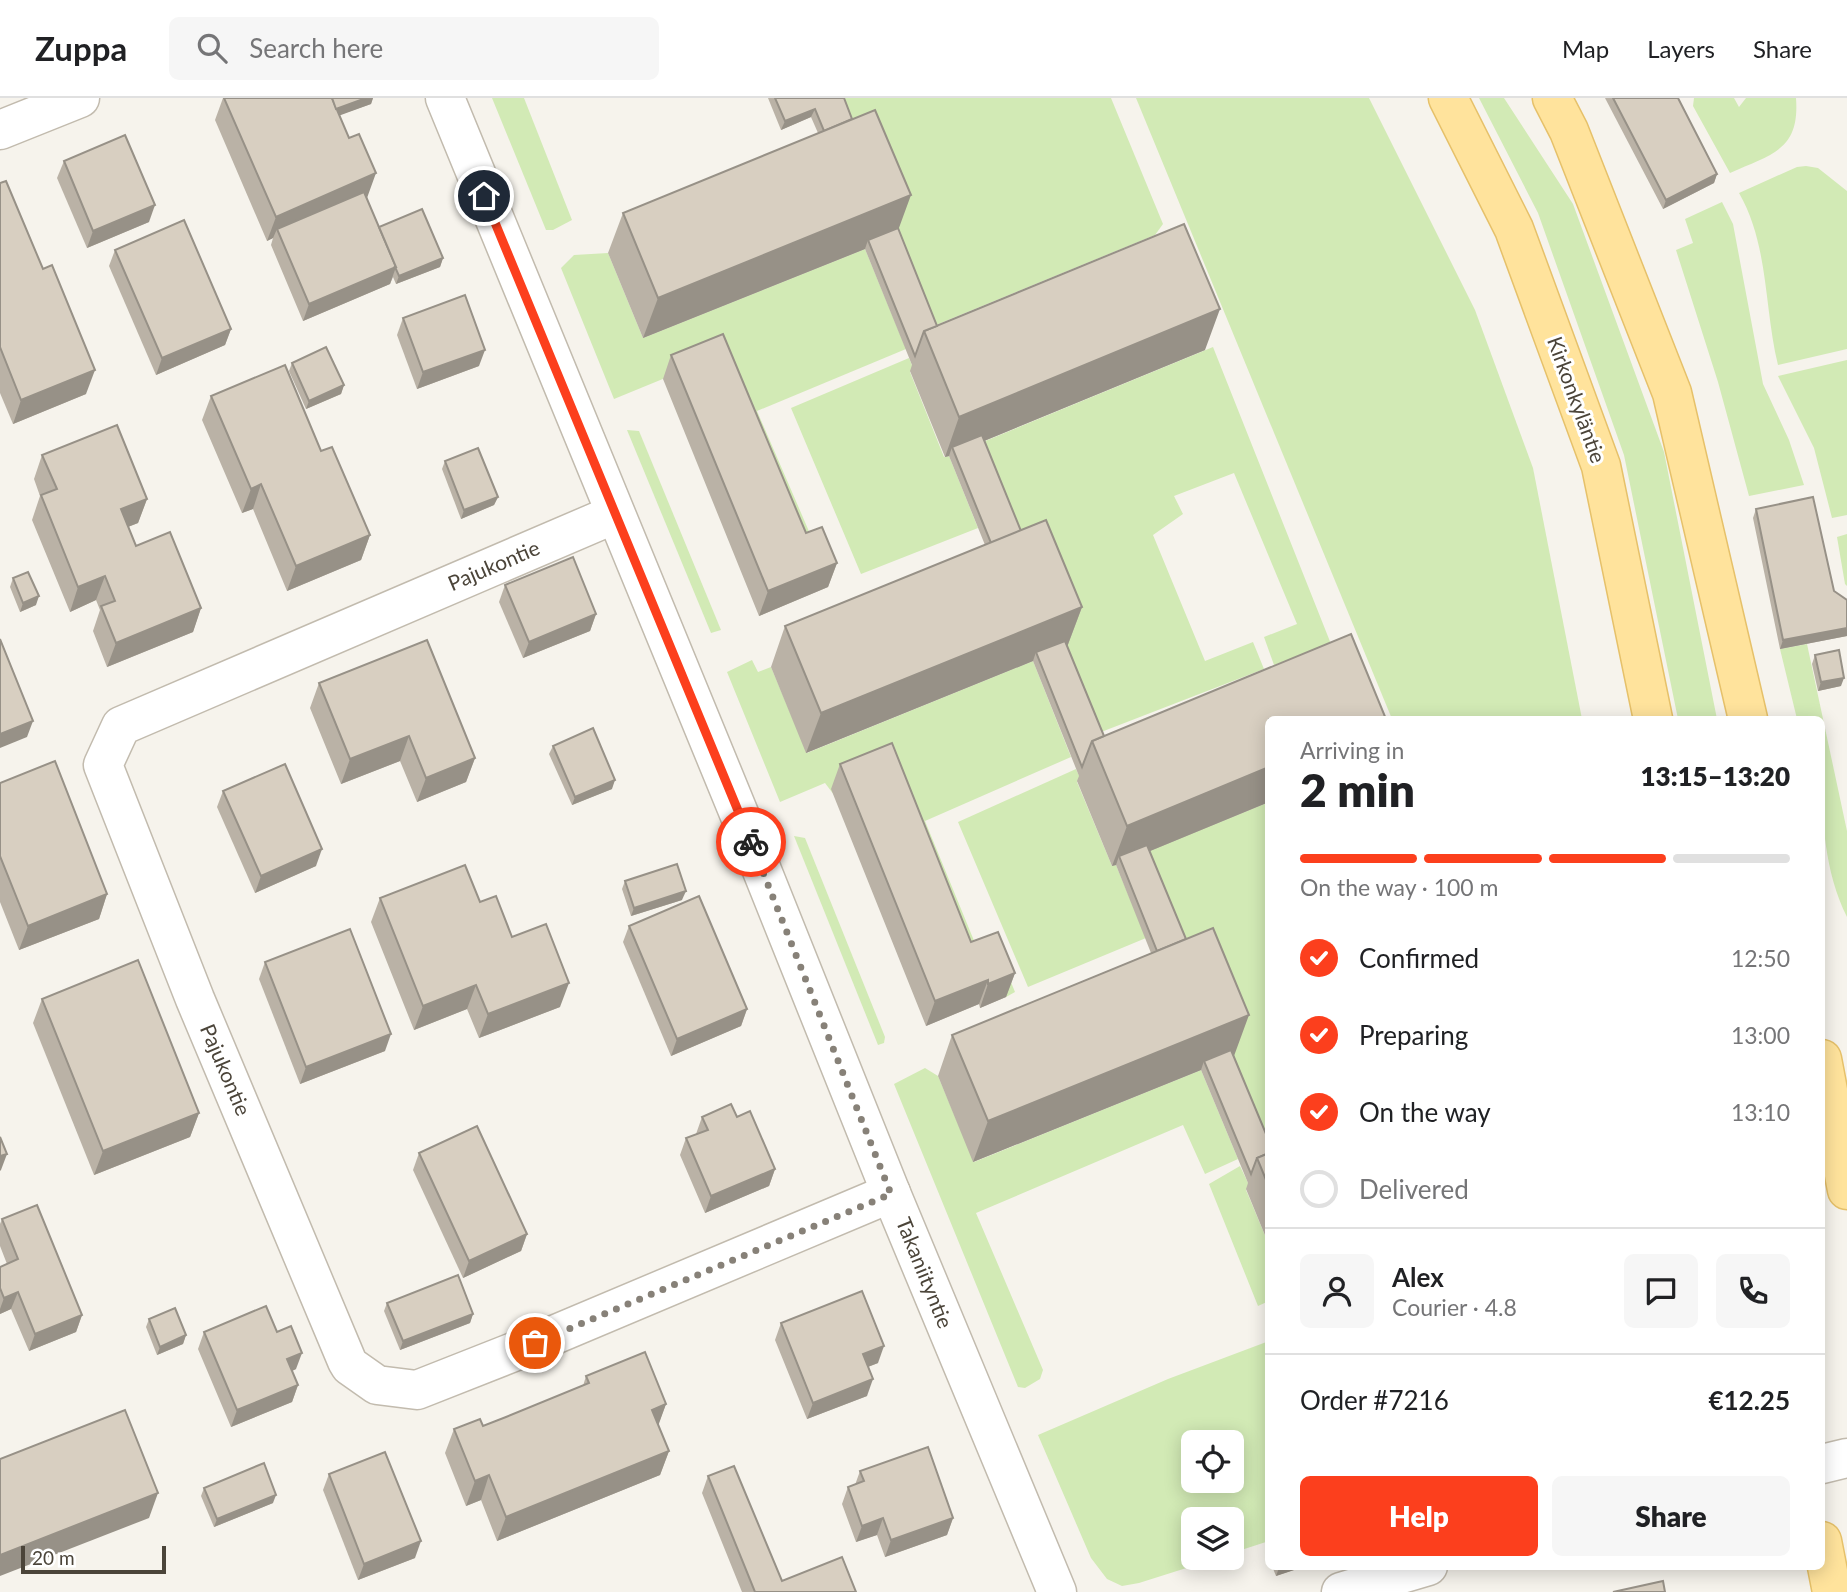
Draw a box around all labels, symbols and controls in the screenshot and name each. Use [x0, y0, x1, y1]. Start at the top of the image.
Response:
search box [169, 17, 659, 80]
text: Zuppa [35, 28, 127, 68]
icon: search [193, 29, 231, 67]
text: Search here [249, 32, 383, 64]
text: Map [1562, 34, 1609, 63]
text: Layers [1647, 34, 1715, 63]
text: Share [1753, 34, 1812, 63]
pin [454, 166, 514, 226]
icon: home [465, 177, 503, 215]
street label: Kirkonkyläntie [1543, 333, 1612, 466]
street label: Pajukontie [444, 534, 543, 595]
text: Arriving in [1300, 736, 1404, 764]
text: 13:15–13:20 [1640, 760, 1790, 792]
text: 2 min [1300, 762, 1415, 817]
courier [716, 807, 786, 877]
icon: bike [732, 823, 770, 861]
text: On the way · 100 m [1300, 873, 1499, 901]
icon: check [1300, 939, 1338, 977]
text: Confirmed [1359, 942, 1479, 974]
text: 12:50 [1731, 944, 1790, 972]
icon: check [1300, 1016, 1338, 1054]
text: Preparing [1359, 1019, 1468, 1051]
street label: Pajukontie [196, 1020, 257, 1119]
text: 13:00 [1731, 1021, 1790, 1049]
icon: check [1300, 1093, 1338, 1131]
text: On the way [1359, 1096, 1491, 1128]
text: 13:10 [1731, 1098, 1790, 1126]
text: Delivered [1359, 1173, 1469, 1205]
street label: Takaniityntie [892, 1213, 959, 1331]
button: person [1300, 1254, 1374, 1328]
button: chat [1624, 1254, 1698, 1328]
button: phone [1716, 1254, 1790, 1328]
text: Alex [1392, 1261, 1444, 1293]
text: Courier · 4.8 [1392, 1293, 1517, 1321]
pin [505, 1313, 565, 1373]
icon: bag [516, 1324, 554, 1362]
text: Order #7216 [1300, 1384, 1449, 1416]
text: €12.25 [1708, 1384, 1790, 1416]
map controls [1181, 1430, 1244, 1570]
button: locate [1181, 1430, 1244, 1493]
button: Help [1300, 1476, 1538, 1556]
button: Share [1552, 1476, 1790, 1556]
button: layers [1181, 1507, 1244, 1570]
scale bar [21, 1543, 166, 1575]
text: 20 m [32, 1546, 75, 1569]

